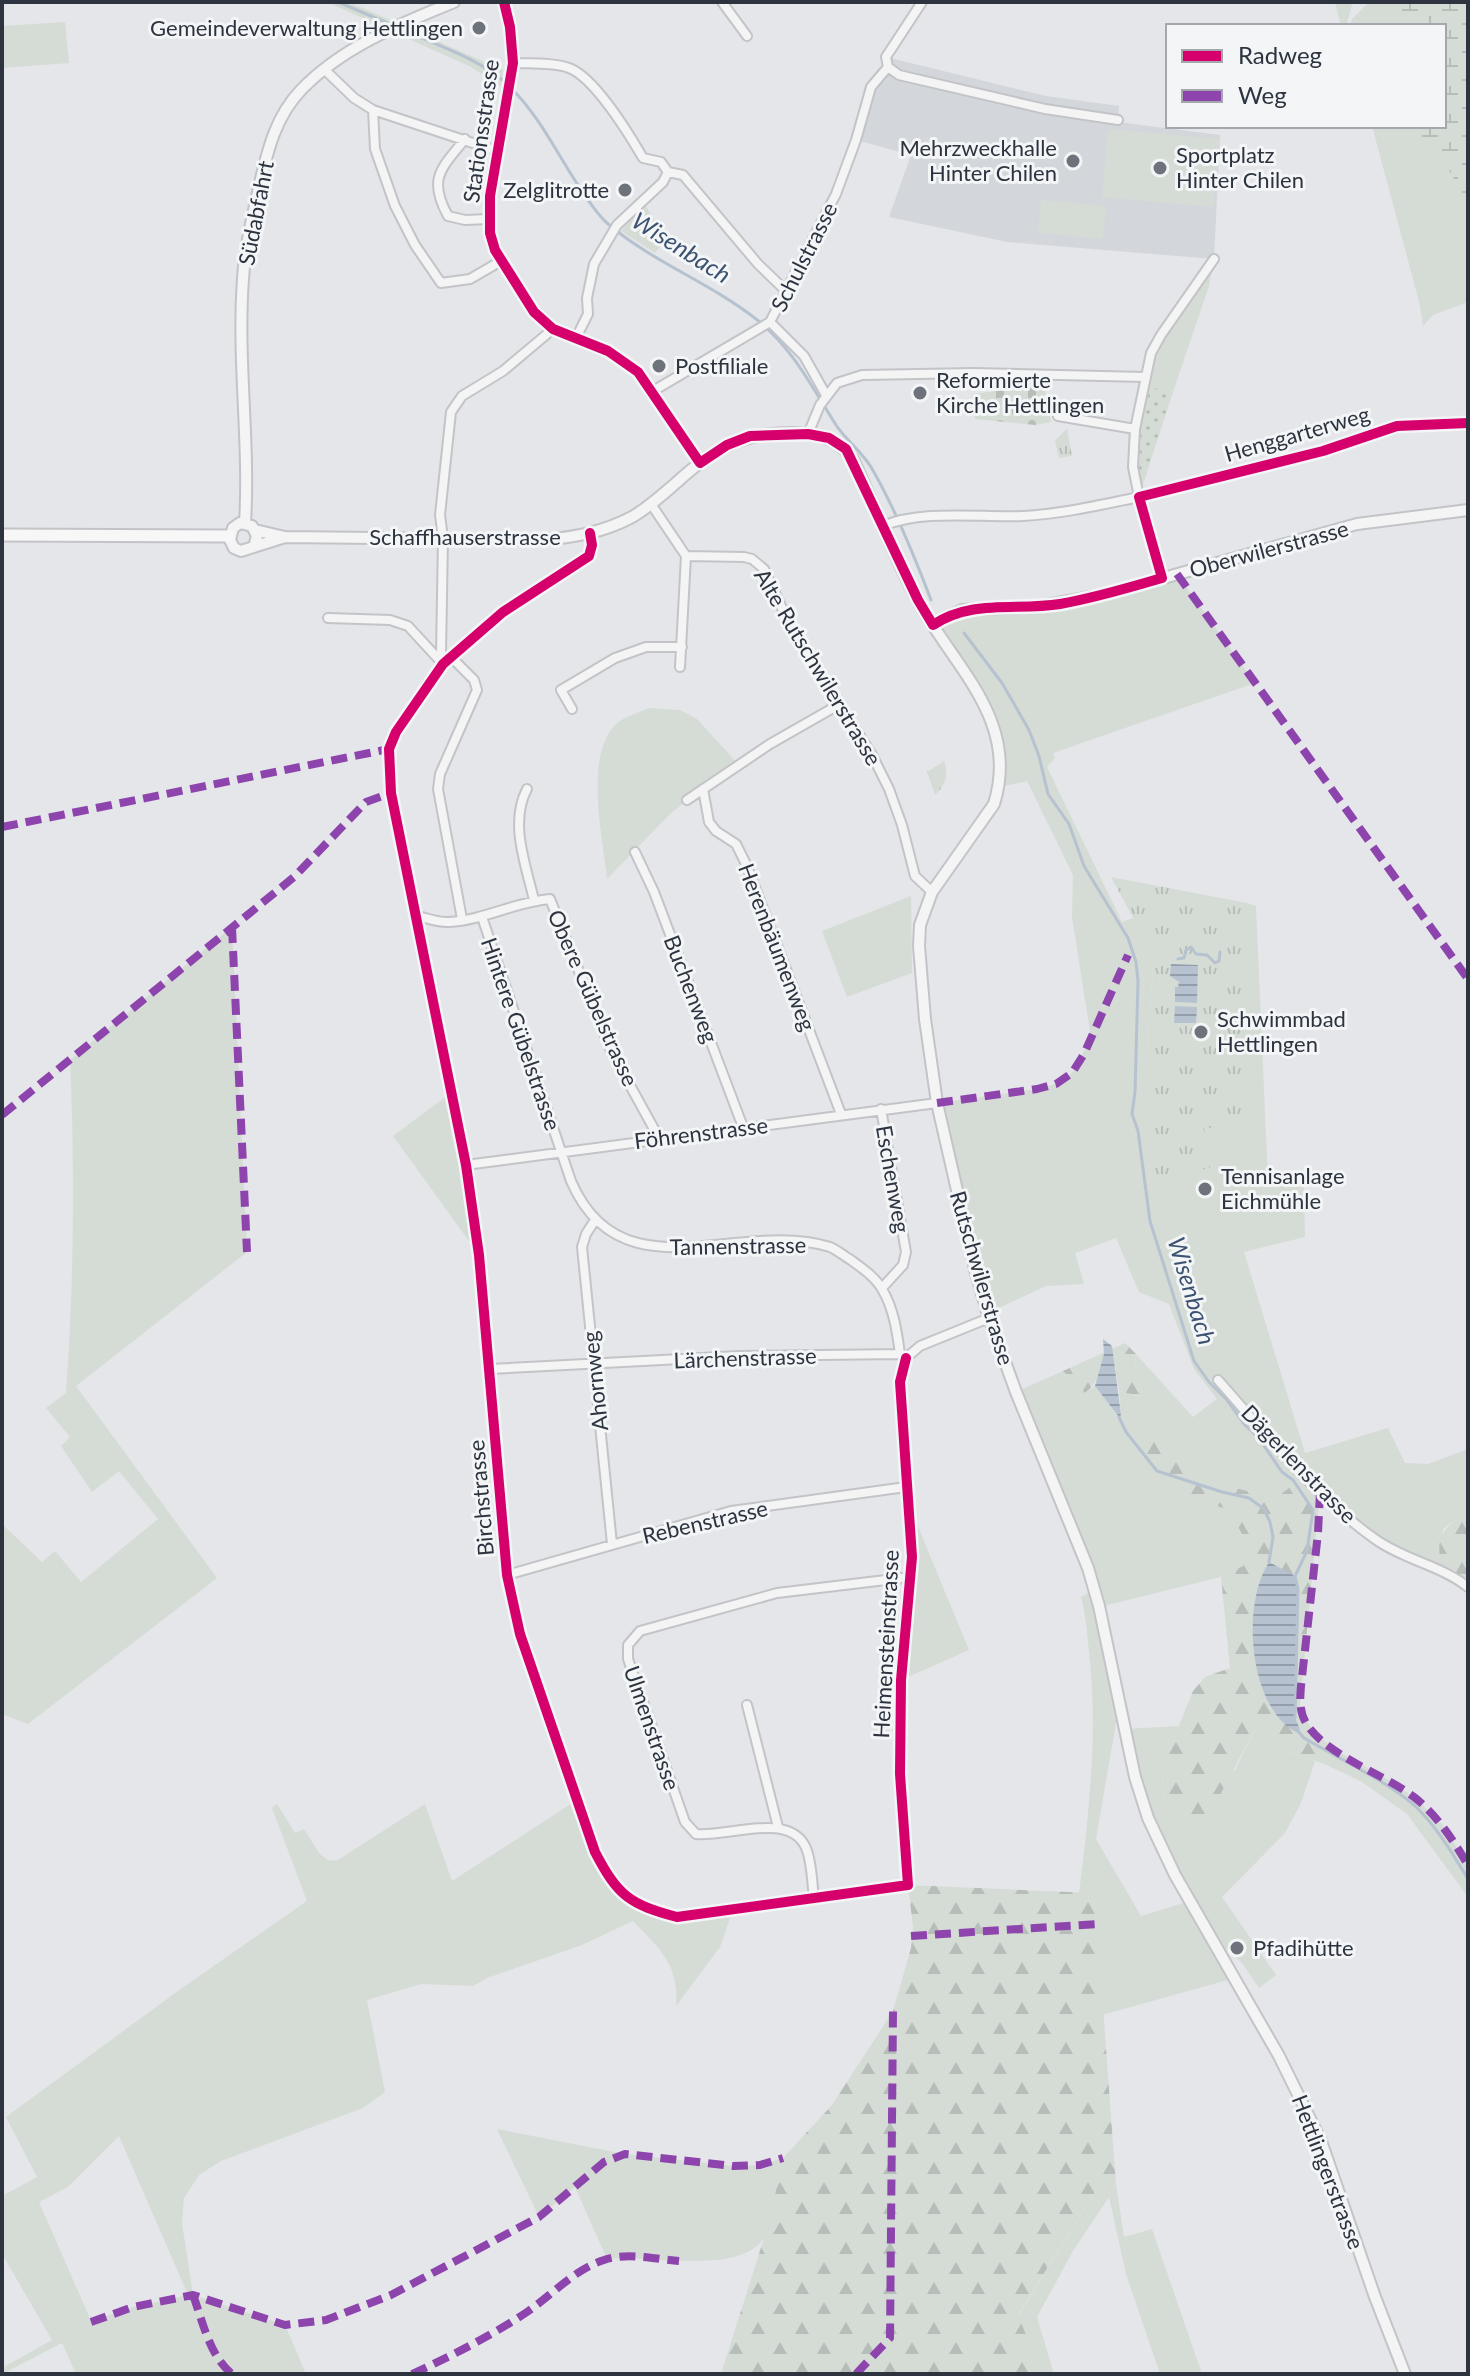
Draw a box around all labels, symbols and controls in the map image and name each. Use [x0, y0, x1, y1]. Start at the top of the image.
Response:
place label: Gemeindeverwaltung Hettlingen [150, 14, 463, 41]
marker: Gemeindeverwaltung Hettlingen [470, 19, 488, 37]
legend [1166, 24, 1446, 128]
text: Radweg [1238, 40, 1322, 69]
street label: Stationsstrasse [457, 57, 504, 205]
text: Weg [1238, 80, 1287, 109]
place label: Mehrzweckhalle Hinter Chilen [899, 134, 1057, 186]
place label: Sportplatz Hinter Chilen [1176, 141, 1304, 193]
marker: Mehrzweckhalle Hinter Chilen [1064, 152, 1082, 170]
street label: Südabfahrt [232, 158, 279, 268]
marker: Sportplatz Hinter Chilen [1151, 159, 1169, 177]
place label: Zelglitrotte [503, 176, 609, 203]
marker: Zelglitrotte [616, 181, 634, 199]
street label: Schulstrasse [765, 198, 843, 316]
water label: Wisenbach [627, 205, 736, 288]
place label: Postfiliale [675, 352, 768, 379]
marker: Postfiliale [650, 357, 668, 375]
place label: Reformierte Kirche Hettlingen [936, 366, 1104, 418]
marker: Reformierte Kirche Hettlingen [911, 384, 929, 402]
street label: Henggarterweg [1221, 400, 1373, 467]
street label: Oberwilerstrasse [1186, 514, 1351, 583]
street label: Schaffhauserstrasse [369, 523, 561, 550]
street label: Alte Rutschwilerstrasse [749, 563, 888, 770]
street label: Herenbäumenweg [733, 859, 822, 1034]
street label: Obere Gübelstrasse [542, 905, 644, 1090]
street label: Buchenweg [659, 931, 724, 1046]
street label: Hintere Gübelstrasse [476, 934, 567, 1134]
place label: Schwimmbad Hettlingen [1217, 1005, 1346, 1057]
marker: Schwimmbad Hettlingen [1192, 1023, 1210, 1041]
street label: Föhrenstrasse [633, 1111, 769, 1154]
street label: Eschenweg [871, 1123, 916, 1235]
place label: Tennisanlage Eichmühle [1221, 1162, 1345, 1214]
marker: Tennisanlage Eichmühle [1196, 1180, 1214, 1198]
street label: Rutschwilerstrasse [945, 1188, 1020, 1368]
street label: Tannenstrasse [669, 1231, 807, 1260]
water label: Wisenbach [1162, 1233, 1223, 1348]
street label: Ahornweg [576, 1330, 613, 1432]
street label: Lärchenstrasse [673, 1342, 817, 1373]
street label: Dägerlenstrasse [1236, 1399, 1363, 1528]
street label: Birchstrasse [462, 1439, 499, 1557]
street label: Rebenstrasse [640, 1494, 770, 1549]
street label: Heimensteinstrasse [867, 1549, 904, 1739]
street label: Ulmenstrasse [619, 1662, 686, 1794]
place label: Pfadihütte [1253, 1934, 1354, 1961]
marker: Pfadihütte [1228, 1939, 1246, 1957]
street label: Hettlingerstrasse [1287, 2091, 1370, 2253]

